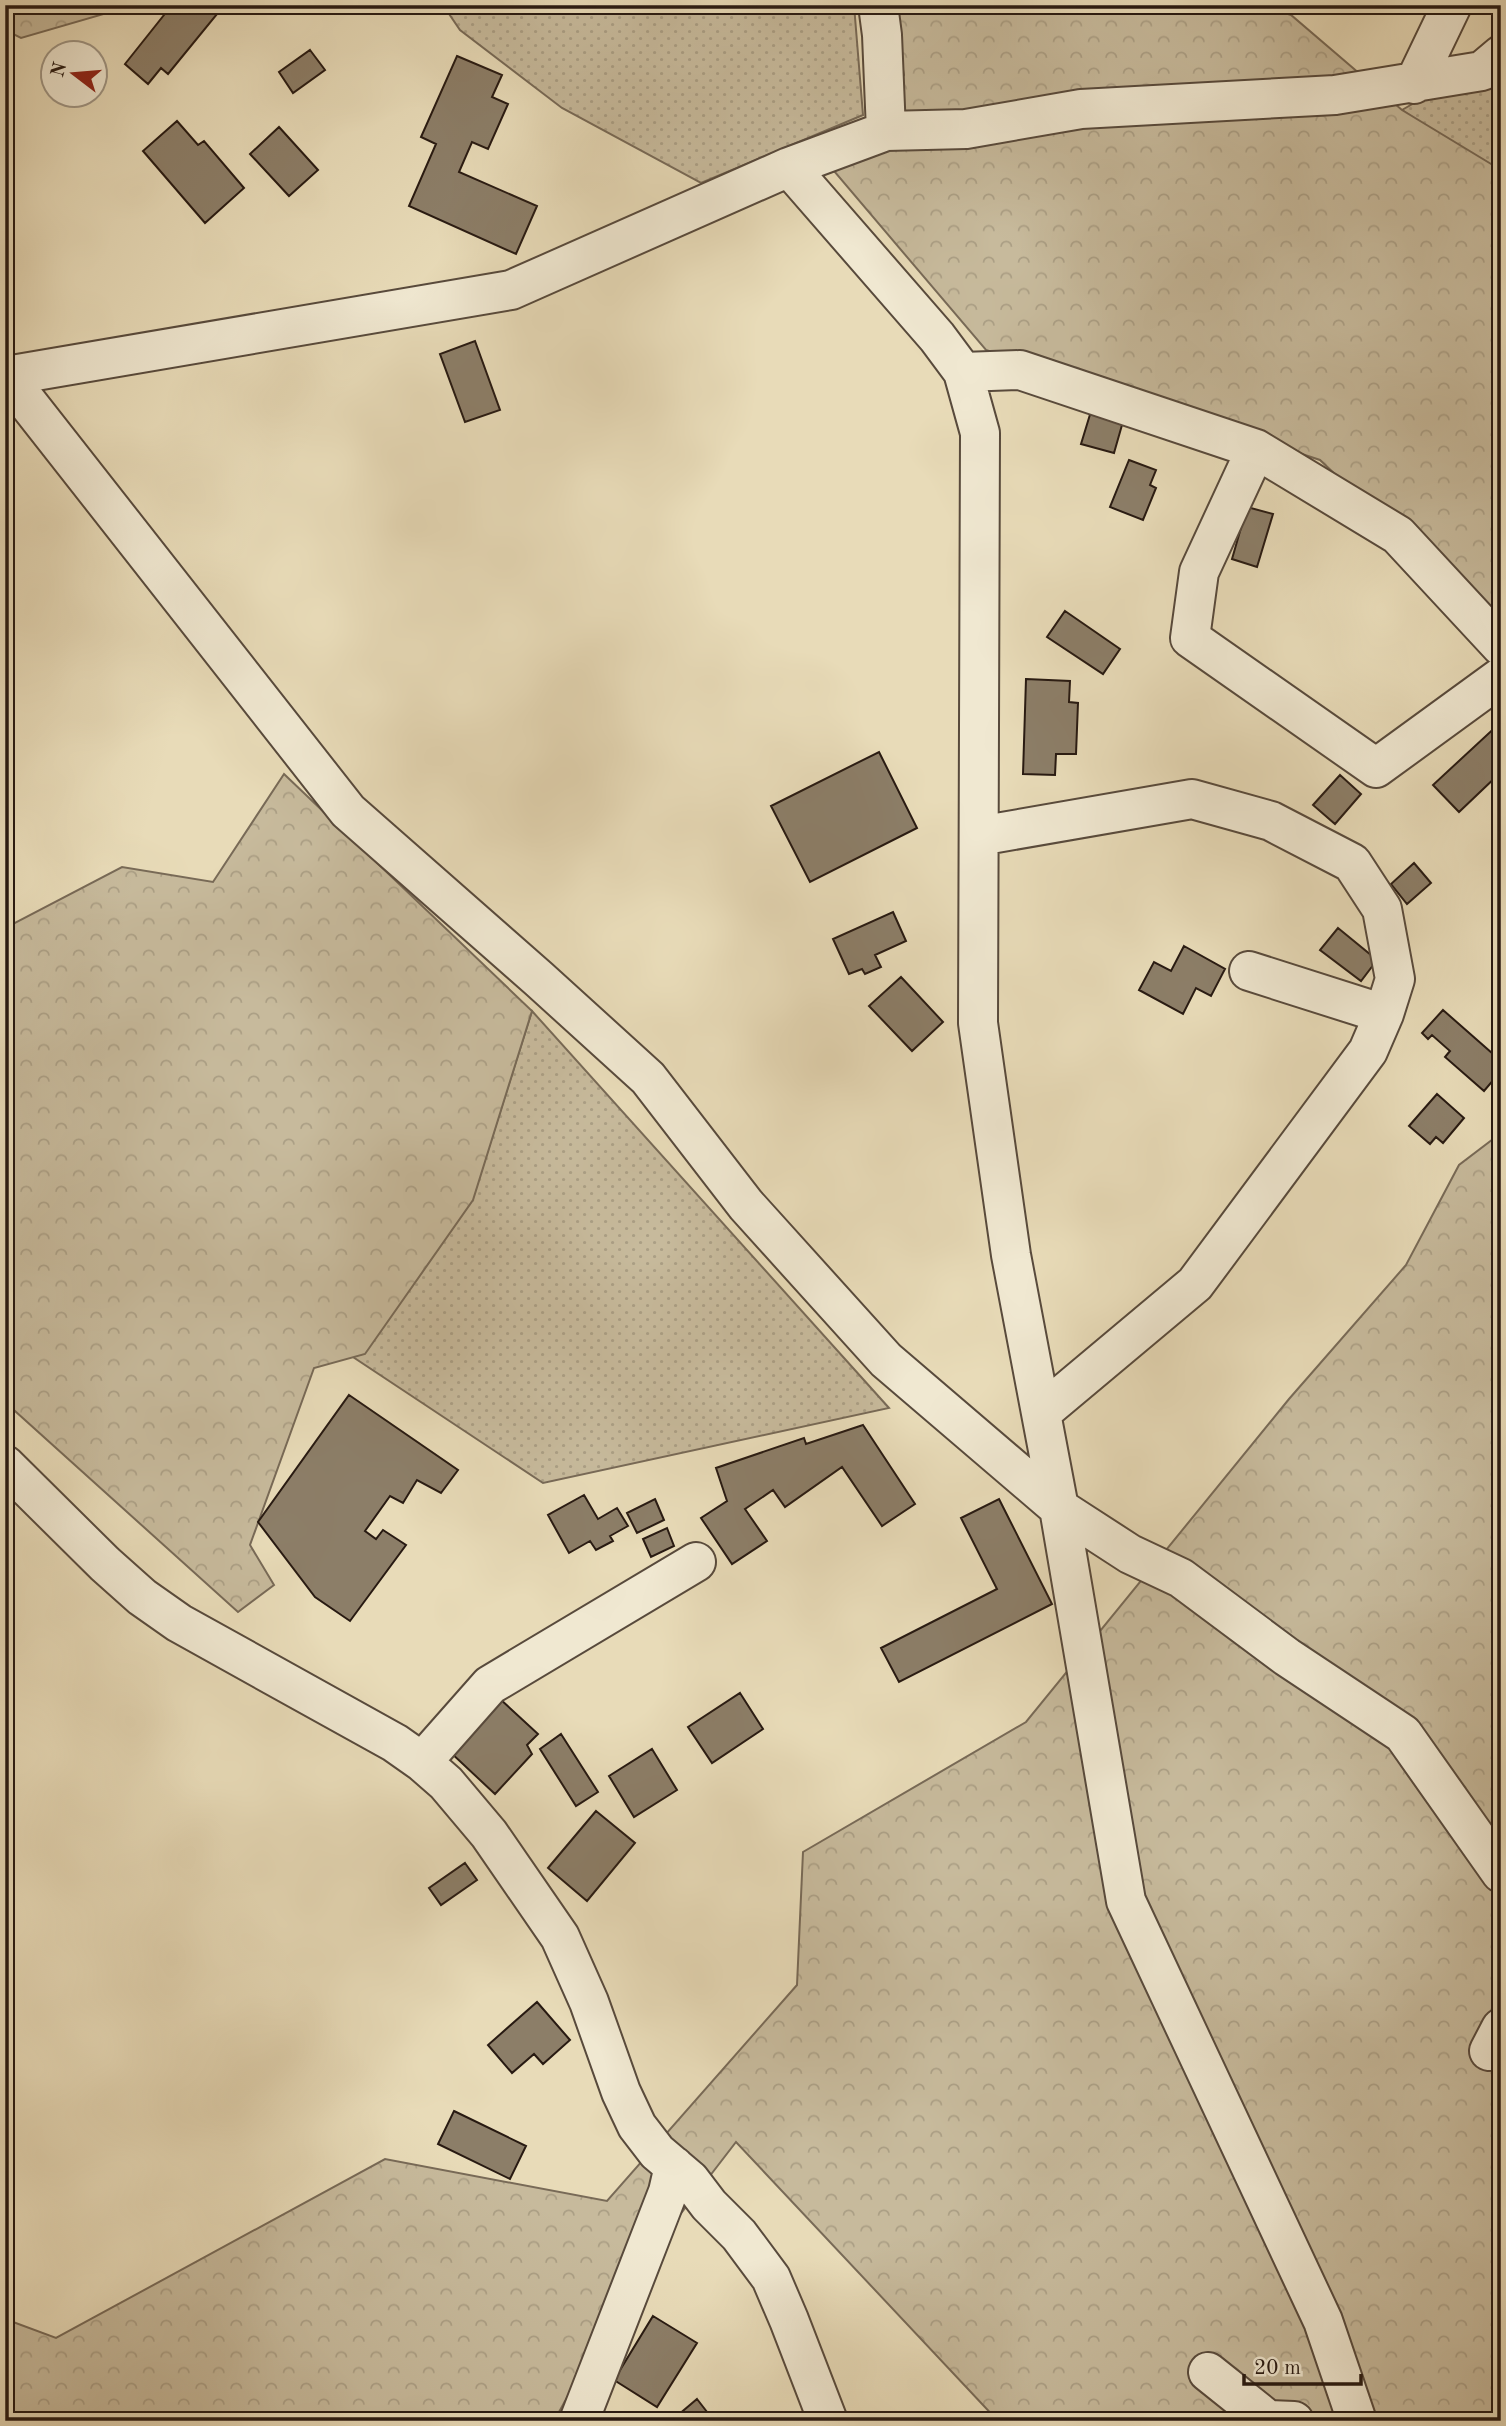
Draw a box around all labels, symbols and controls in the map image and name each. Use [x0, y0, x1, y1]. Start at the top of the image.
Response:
north arrow [38, 38, 108, 108]
text: N [49, 60, 71, 80]
scale bar [1244, 2342, 1361, 2386]
text: 20 m [1254, 2358, 1301, 2379]

